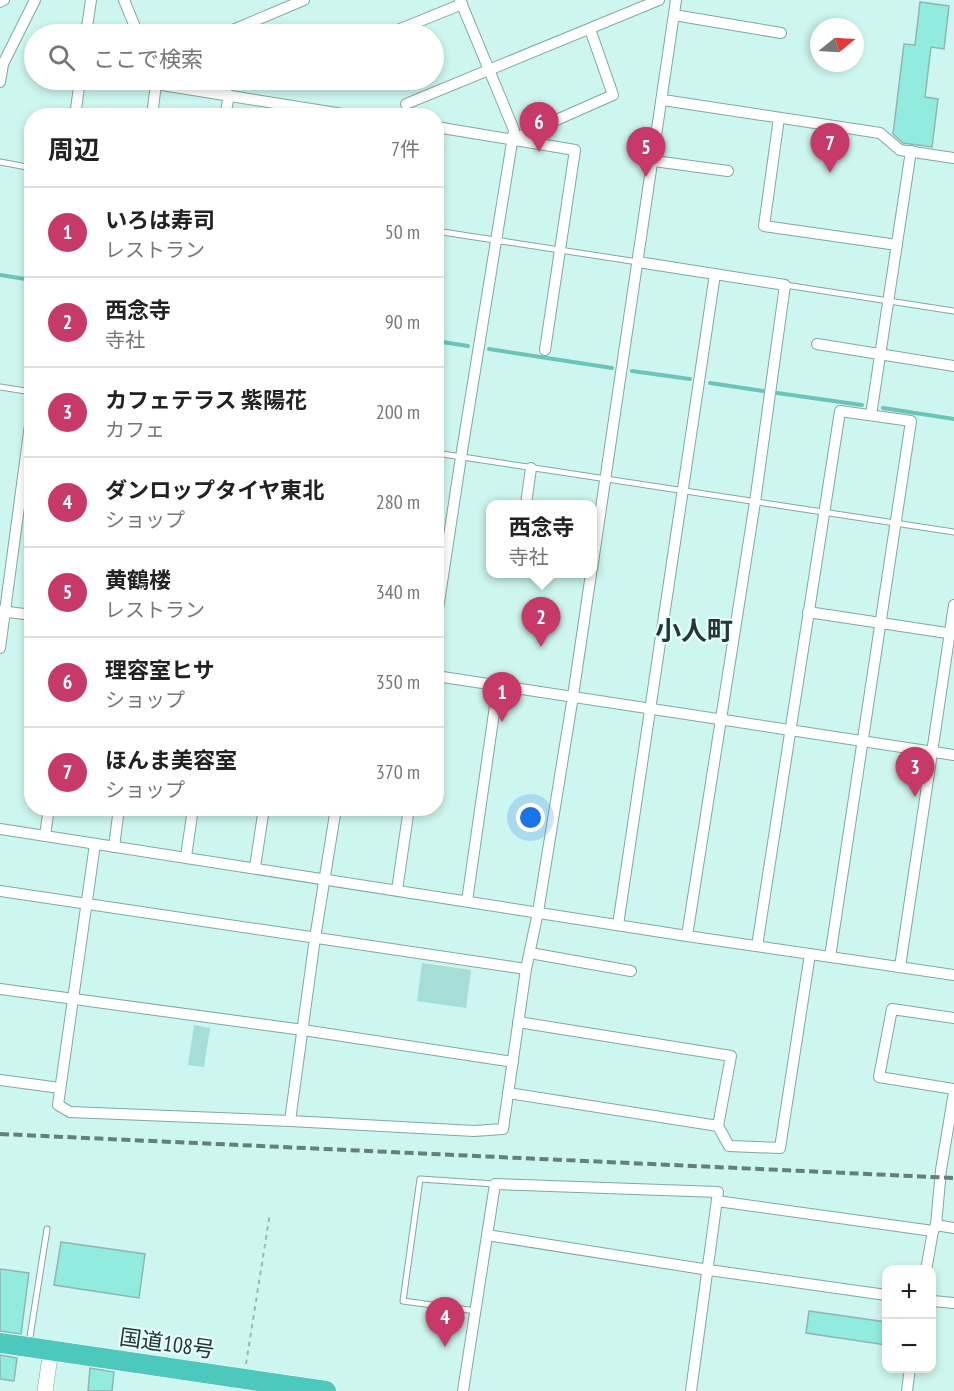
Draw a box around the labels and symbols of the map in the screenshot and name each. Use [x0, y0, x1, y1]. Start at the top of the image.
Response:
north arrow [810, 18, 864, 72]
pin: 6 [520, 102, 558, 152]
pin: 7 [810, 124, 850, 173]
pin: 5 [626, 128, 666, 177]
pin: 2 [522, 598, 560, 647]
district label: 小人町 [655, 614, 733, 647]
pin: 1 [482, 672, 522, 722]
pin: 3 [896, 748, 934, 797]
your location [516, 803, 545, 832]
pin: 4 [426, 1298, 464, 1347]
street label: 国道108号 [118, 1322, 216, 1364]

